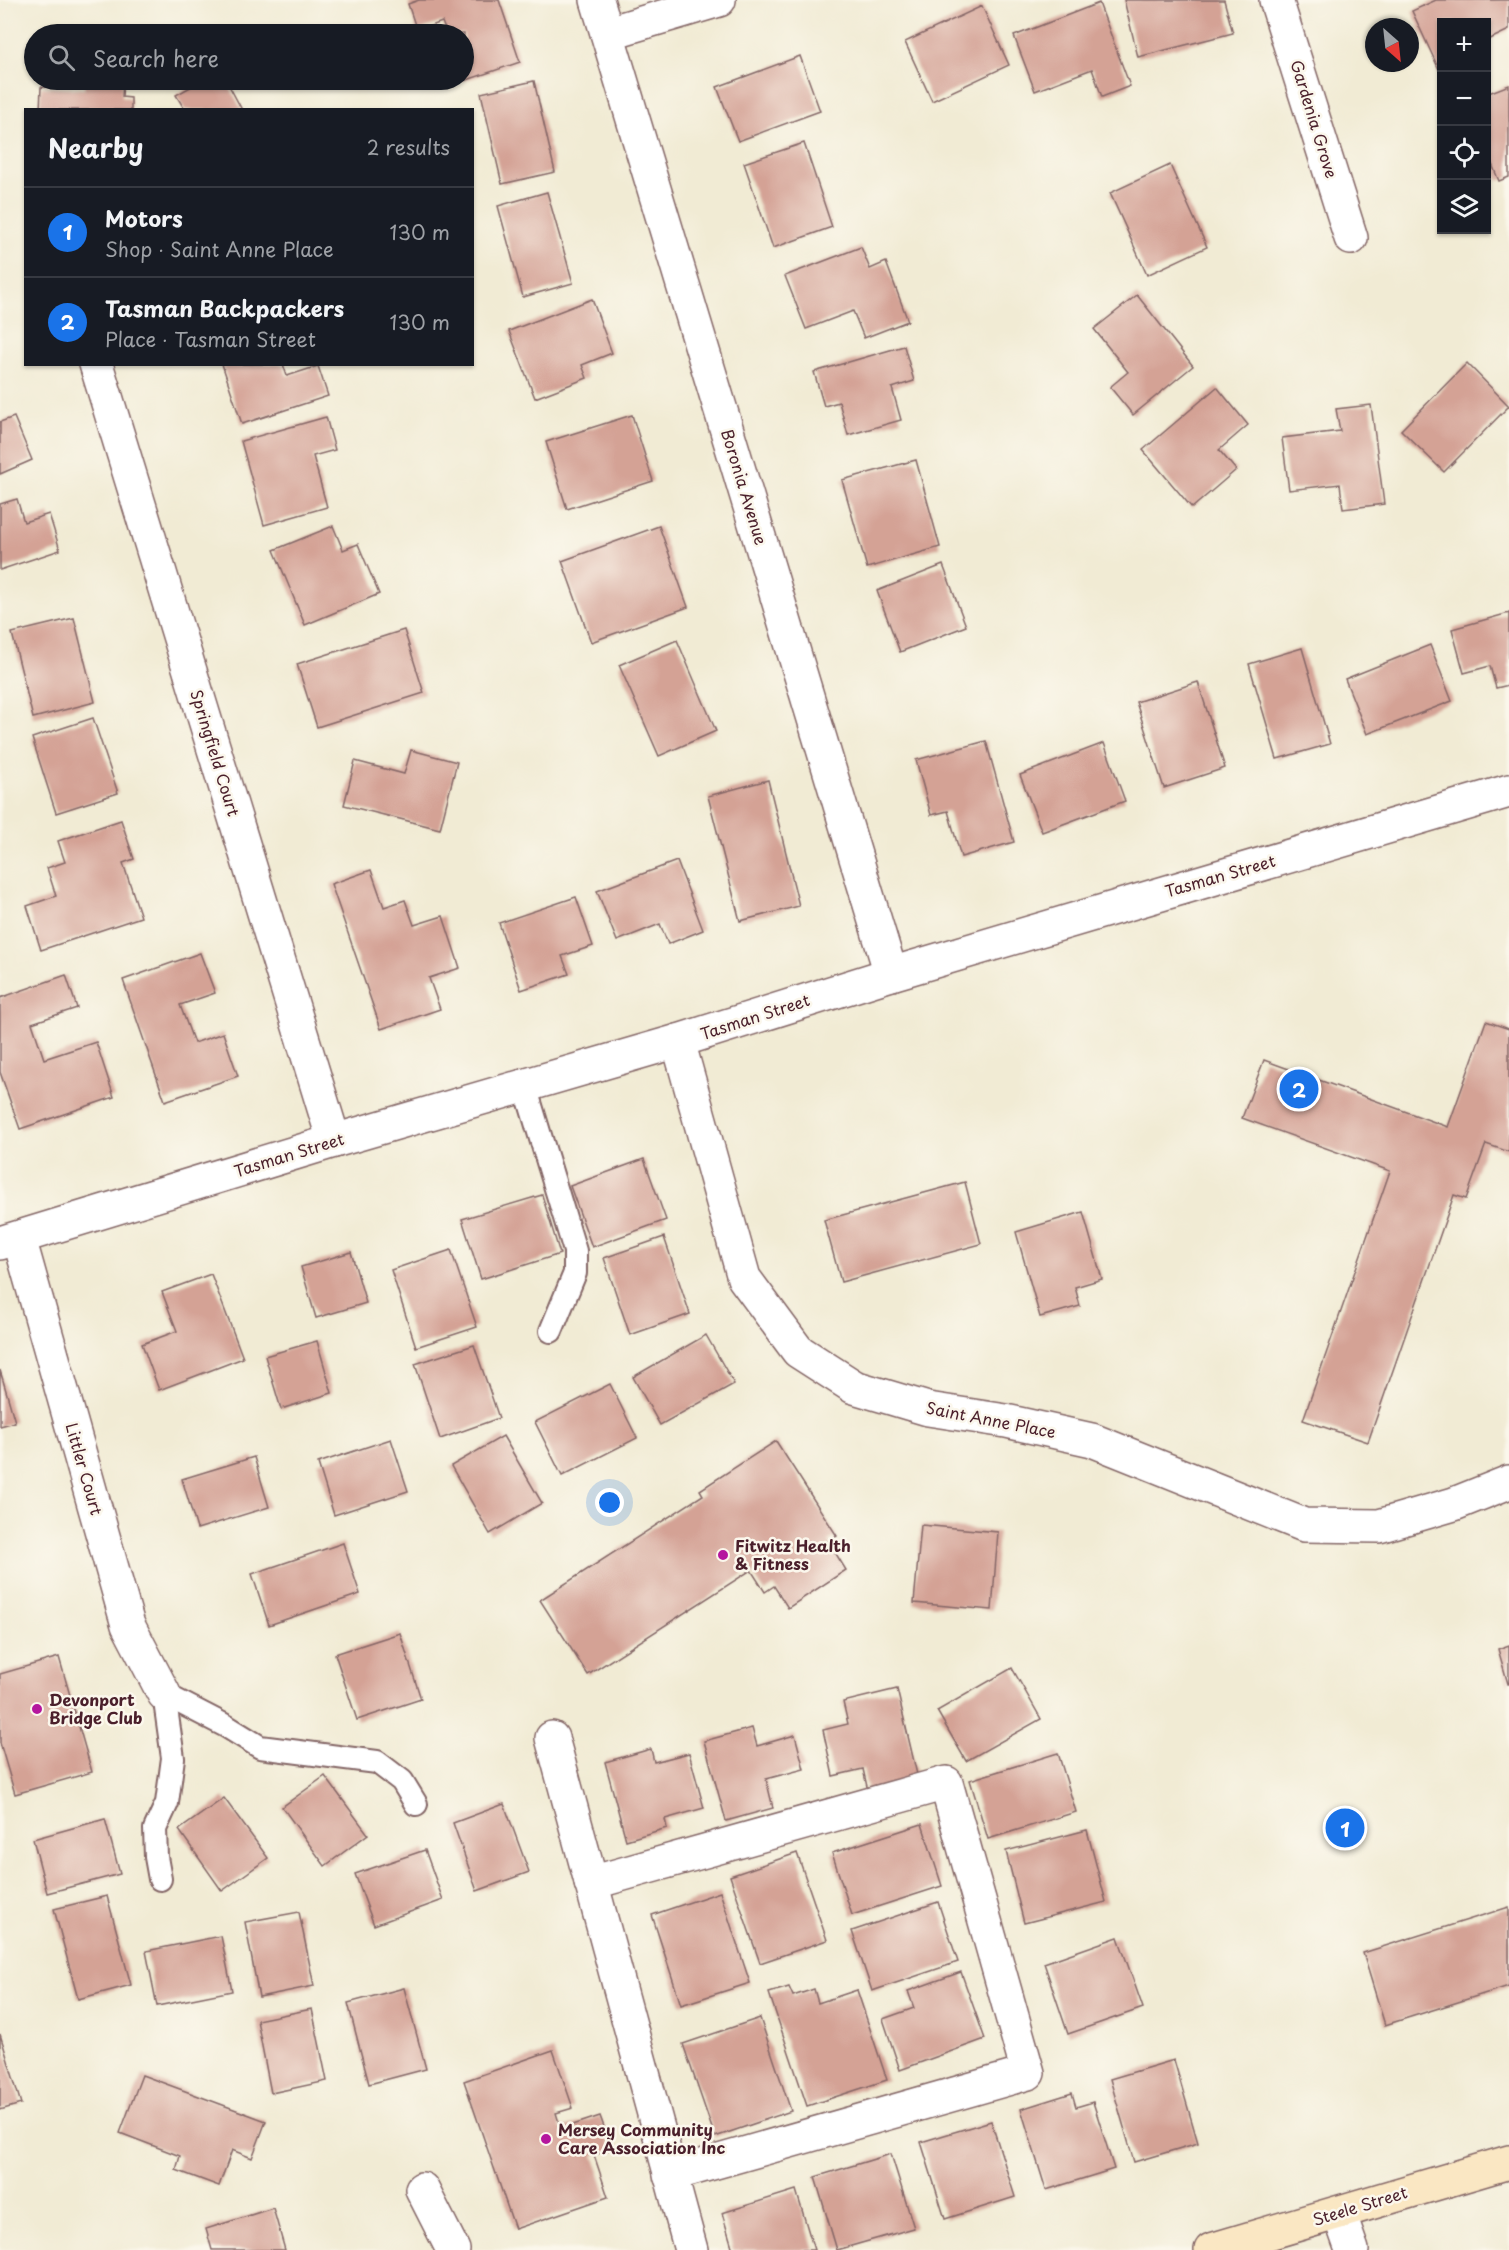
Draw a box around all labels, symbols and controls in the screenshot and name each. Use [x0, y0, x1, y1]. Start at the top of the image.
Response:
north arrow [1365, 18, 1419, 72]
map controls [1437, 18, 1491, 234]
button: + [1437, 18, 1491, 72]
search box [24, 24, 474, 90]
icon: search [45, 41, 78, 74]
text: Search here [93, 41, 219, 74]
street label: Gardenia Grove [1286, 57, 1344, 181]
button: − [1437, 72, 1491, 126]
button: locate [1437, 126, 1491, 180]
text: Nearby [48, 128, 143, 167]
text: 2 results [367, 132, 450, 162]
button: layers [1437, 180, 1491, 234]
text: Motors [105, 201, 183, 234]
text: 1 [63, 217, 72, 247]
text: 130 m [390, 217, 450, 247]
text: Shop · Saint Anne Place [105, 234, 334, 264]
text: Tasman Backpackers [105, 291, 344, 324]
text: 2 [60, 307, 75, 337]
text: 130 m [390, 307, 450, 337]
text: Place · Tasman Street [105, 324, 316, 354]
street label: Boronia Avenue [716, 426, 774, 548]
street label: Springfield Court [185, 686, 247, 819]
street label: Tasman Street [1162, 848, 1278, 902]
street label: Tasman Street [697, 987, 813, 1045]
pin: 2 [1280, 1066, 1318, 1112]
street label: Tasman Street [231, 1126, 347, 1182]
street label: Saint Anne Place [924, 1395, 1058, 1443]
street label: Littler Court [60, 1420, 110, 1518]
your location [595, 1488, 624, 1517]
place label: Fitwitz Health & Fitness [735, 1533, 851, 1575]
marker: Fitwitz Health & Fitness [716, 1548, 730, 1562]
place label: Devonport Bridge Club [49, 1687, 142, 1729]
marker: Devonport Bridge Club [30, 1702, 44, 1716]
pin: 1 [1326, 1806, 1364, 1850]
place label: Mersey Community Care Association Inc [558, 2117, 725, 2159]
marker: Mersey Community Care Association Inc [539, 2132, 553, 2146]
street label: Steele Street [1309, 2179, 1410, 2231]

